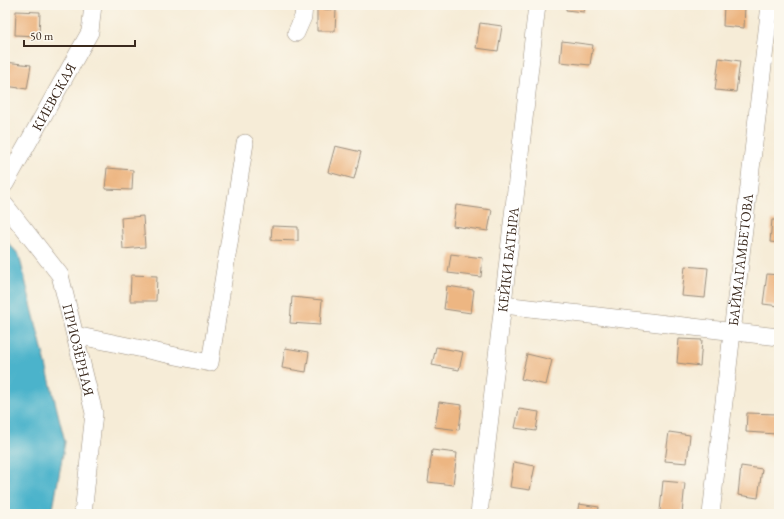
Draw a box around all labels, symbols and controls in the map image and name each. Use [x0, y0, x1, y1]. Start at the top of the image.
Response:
scale bar [24, 22, 135, 48]
text: 50 m [30, 28, 54, 44]
street label: КИЕВСКАЯ [28, 59, 80, 134]
street label: БАЙМАГАМБЕТОВА [724, 192, 757, 327]
street label: КЕЙКИ БАТЫРА [493, 206, 523, 313]
street label: ПРИОЗЁРНАЯ [58, 302, 99, 398]

